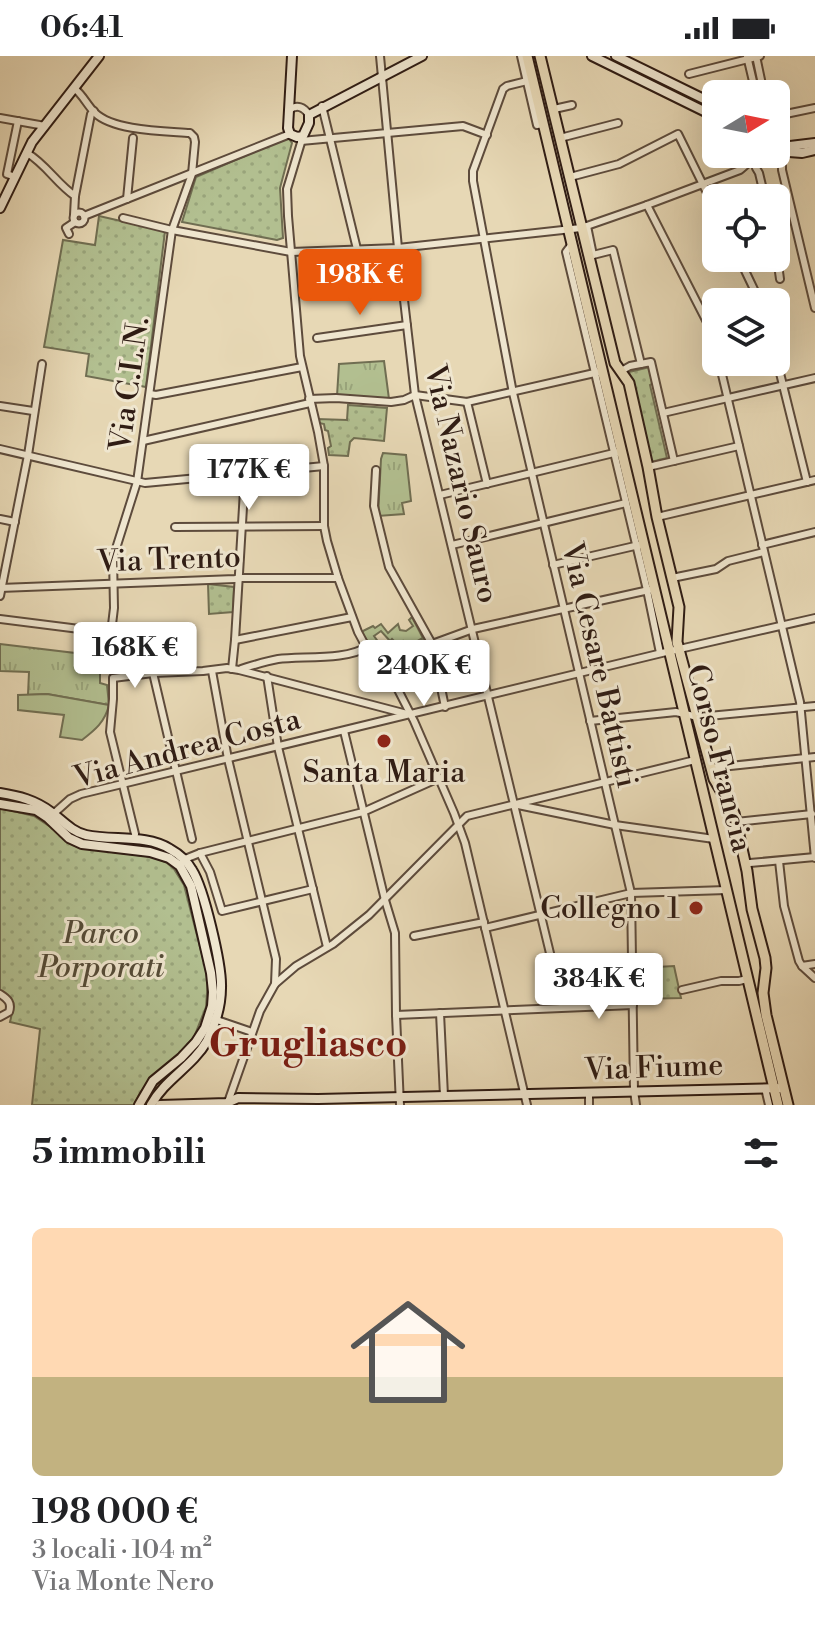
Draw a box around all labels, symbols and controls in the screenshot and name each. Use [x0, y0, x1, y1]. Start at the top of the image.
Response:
text: 06:41 [40, 9, 123, 47]
north arrow [702, 80, 790, 168]
map controls [702, 80, 790, 376]
button: locate [702, 184, 790, 272]
pin: 198K € [295, 249, 425, 317]
text: 198K € [316, 259, 404, 291]
button: layers [702, 288, 790, 376]
street label: Via C.L.N. [102, 314, 158, 455]
street label: Via Nazario Sauro [415, 361, 507, 607]
pin: 177K € [184, 444, 314, 512]
text: 177K € [207, 454, 291, 486]
street label: Via Cesare Battisti [552, 538, 646, 792]
street label: Via Trento [96, 539, 242, 582]
pin: 168K € [70, 622, 200, 690]
text: 168K € [92, 632, 178, 664]
pin: 240K € [359, 640, 489, 708]
text: 240K € [377, 650, 471, 682]
street label: Corso Francia [677, 660, 761, 857]
street label: Via Andrea Costa [69, 700, 305, 798]
marker: Santa Maria [375, 732, 393, 750]
place label: Santa Maria [302, 754, 466, 792]
place label: Collegno 1 [540, 890, 680, 928]
marker: Collegno 1 [687, 899, 705, 917]
park label: Parco Porporati [37, 915, 165, 987]
pin: 384K € [534, 953, 664, 1021]
text: 384K € [553, 963, 645, 995]
district label: Grugliasco [209, 1021, 407, 1068]
street label: Via Fiume [583, 1047, 724, 1089]
icon: filters [739, 1131, 783, 1175]
text: 5 immobili [32, 1132, 206, 1174]
icon: home [336, 1280, 480, 1424]
text: 198 000 € [32, 1492, 198, 1534]
text: 3 locali · 104 m² [32, 1534, 212, 1566]
text: Via Monte Nero [32, 1566, 214, 1598]

